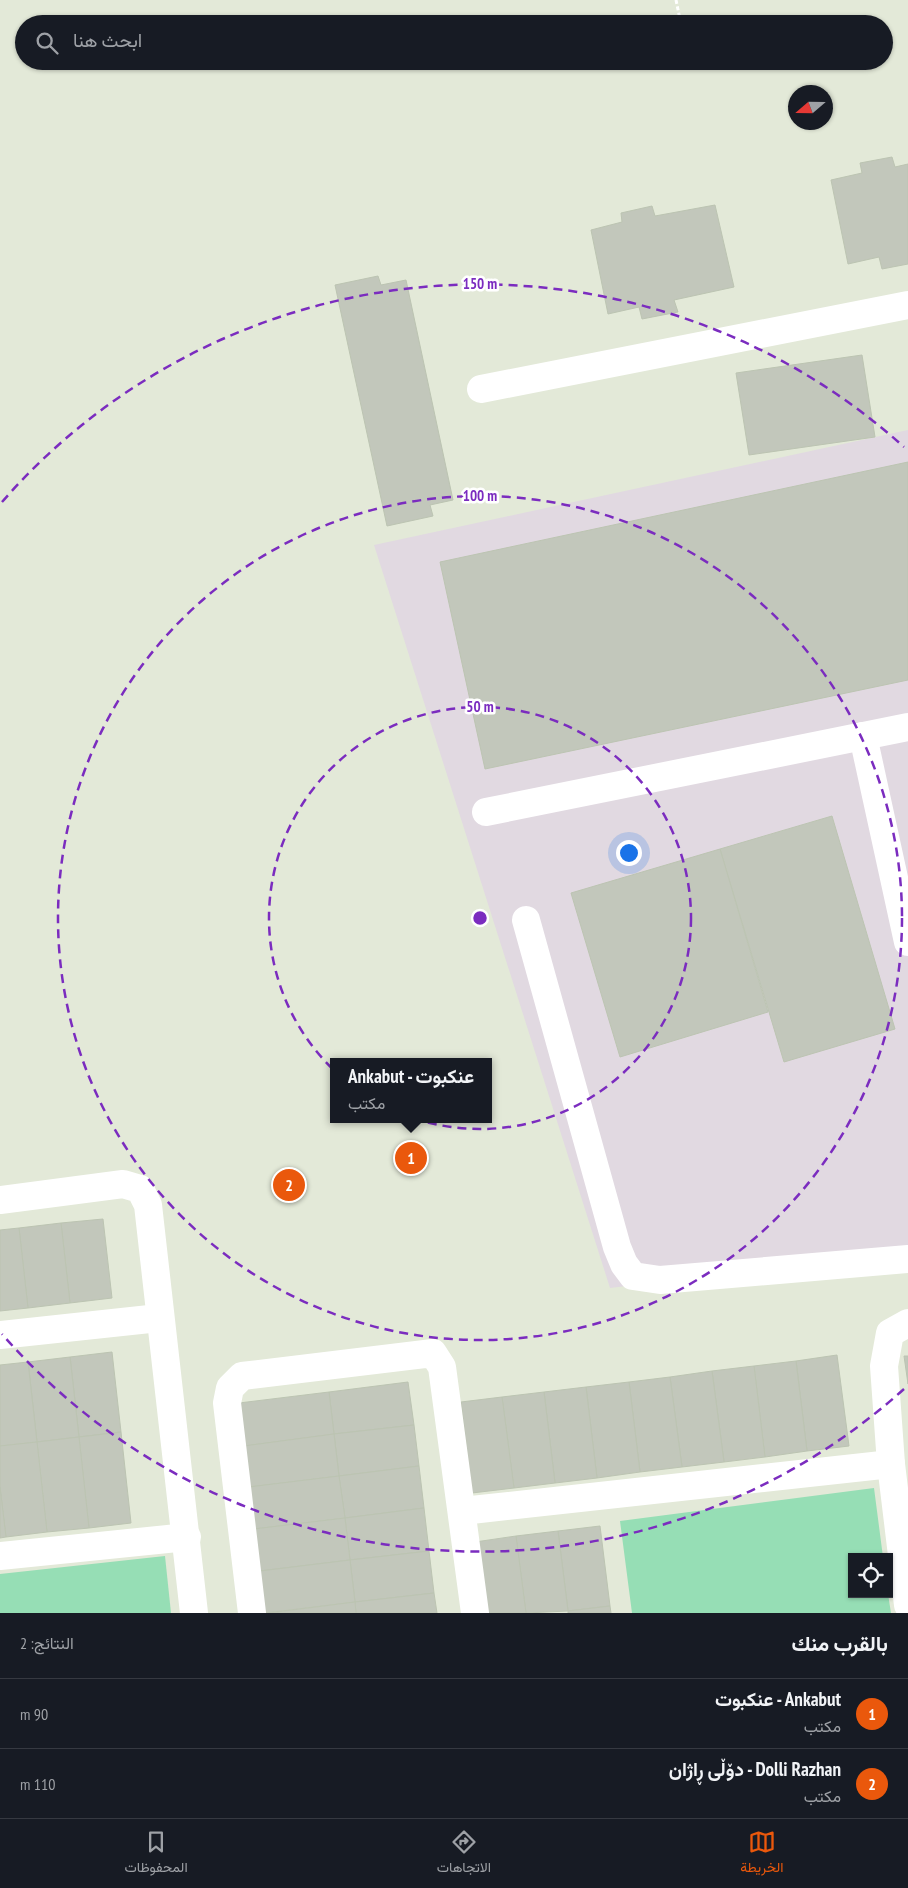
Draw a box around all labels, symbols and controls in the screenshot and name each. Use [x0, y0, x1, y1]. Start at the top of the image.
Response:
search box [15, 15, 893, 70]
text: ابحث هنا [73, 28, 142, 52]
icon: search [33, 29, 61, 57]
north arrow [788, 85, 833, 130]
text: 150 m [463, 274, 497, 293]
text: 100 m [463, 486, 497, 505]
text: 50 m [466, 697, 494, 716]
your location [616, 840, 642, 866]
centre of rings [471, 909, 489, 927]
popup [330, 1058, 492, 1123]
text: Ankabut - عنکبوت [348, 1064, 474, 1088]
text: مكتب [348, 1093, 385, 1113]
pin: 1 [395, 1139, 427, 1177]
pin: 2 [273, 1166, 305, 1204]
map controls [848, 1553, 893, 1598]
button: locate [848, 1553, 893, 1598]
text: بالقرب منك [791, 1630, 888, 1657]
text: النتائج: 2 [20, 1633, 74, 1653]
text: Ankabut - عنکبوت [715, 1687, 841, 1711]
text: 90 m [20, 1704, 48, 1724]
text: 1 [868, 1704, 876, 1724]
text: مكتب [804, 1716, 841, 1736]
text: Dolli Razhan - دۆڵی ڕاژان [669, 1757, 841, 1781]
text: 110 m [20, 1774, 55, 1794]
text: 2 [868, 1774, 876, 1794]
text: مكتب [804, 1786, 841, 1806]
tab: المحفوظات [125, 1828, 188, 1880]
tab: الاتجاهات [437, 1828, 491, 1880]
tab: الخريطة [740, 1828, 783, 1880]

